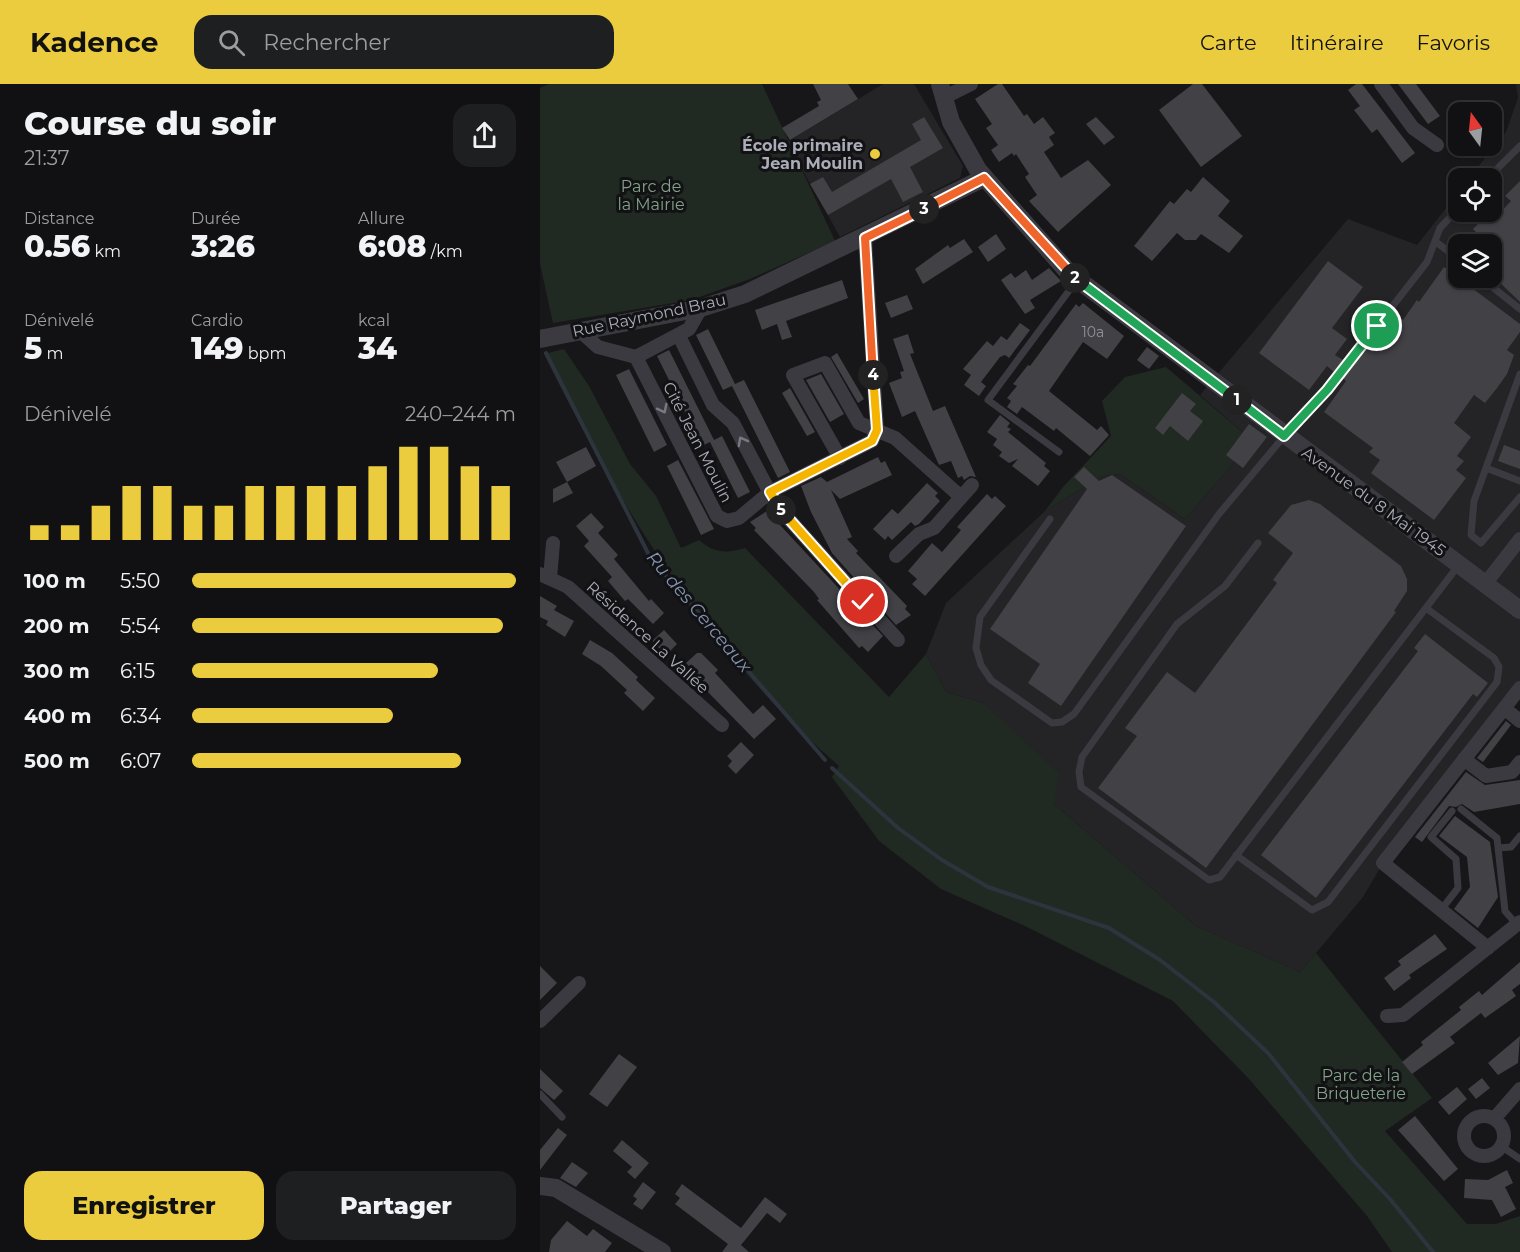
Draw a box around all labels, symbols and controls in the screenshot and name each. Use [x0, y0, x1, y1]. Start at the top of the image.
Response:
search box [194, 15, 614, 69]
text: Kadence [30, 25, 158, 59]
icon: search [215, 26, 248, 59]
text: Rechercher [263, 29, 391, 56]
text: Carte [1200, 30, 1257, 55]
text: Itinéraire [1290, 30, 1384, 55]
text: Favoris [1417, 30, 1490, 55]
north arrow [1448, 102, 1502, 156]
map controls [1448, 102, 1502, 288]
text: Course du soir [24, 103, 276, 143]
button: share [453, 104, 516, 167]
place label: École primaire Jean Moulin [742, 136, 863, 173]
text: 21:37 [24, 146, 70, 170]
marker: École primaire Jean Moulin [868, 147, 882, 161]
button: locate [1448, 168, 1502, 222]
park label: Parc de la Mairie [617, 177, 685, 214]
pin: 3 [909, 194, 939, 224]
text: 3 [919, 199, 929, 218]
text: Distance [24, 209, 94, 228]
text: Durée [191, 209, 241, 228]
text: Allure [358, 209, 405, 228]
text: 0.56 [24, 228, 90, 265]
text: 3:26 [191, 228, 255, 265]
text: 6:08 [358, 228, 427, 265]
button: layers [1448, 234, 1502, 288]
text: km [90, 242, 121, 261]
text: /km [427, 242, 463, 261]
pin: 2 [1060, 263, 1090, 293]
text: 2 [1070, 268, 1080, 287]
street label: Rue Raymond Brau [571, 290, 728, 341]
pin [1351, 300, 1402, 351]
icon: arrive [1360, 309, 1393, 342]
text: Dénivelé [24, 311, 94, 330]
text: Cardio [191, 311, 243, 330]
text: kcal [358, 311, 390, 330]
house number: 10a [1082, 323, 1104, 341]
text: 5 [24, 330, 42, 367]
text: 149 [191, 330, 244, 367]
text: 34 [358, 330, 397, 367]
text: m [42, 344, 63, 363]
text: bpm [244, 344, 286, 363]
pin: 4 [858, 360, 888, 390]
text: 4 [867, 365, 879, 384]
street label: Cité Jean Moulin [659, 379, 736, 506]
pin: 1 [1222, 385, 1252, 415]
text: 1 [1234, 390, 1240, 409]
text: Dénivelé [24, 402, 112, 426]
text: 240–244 m [405, 402, 516, 426]
one-way arrow [656, 403, 667, 413]
one-way arrow [738, 436, 749, 447]
street label: Avenue du 8 Mai 1945 [1298, 443, 1449, 560]
pin: 5 [766, 495, 796, 525]
text: 5 [776, 500, 786, 519]
water label: Ru des Cerceaux [642, 547, 757, 678]
text: 100 m [24, 569, 86, 593]
text: 5:50 [120, 569, 160, 593]
pin [837, 576, 888, 627]
street label: Résidence La Vallée [583, 577, 713, 697]
icon: check [846, 585, 879, 618]
text: 200 m [24, 614, 90, 638]
text: 5:54 [120, 614, 160, 638]
text: 300 m [24, 659, 90, 683]
text: 6:15 [120, 659, 155, 683]
text: 400 m [24, 704, 92, 728]
text: 6:34 [120, 704, 161, 728]
text: 500 m [24, 749, 90, 773]
text: 6:07 [120, 749, 161, 773]
park label: Parc de la Briqueterie [1316, 1066, 1406, 1103]
button: Enregistrer [24, 1171, 264, 1240]
button: Partager [276, 1171, 516, 1240]

